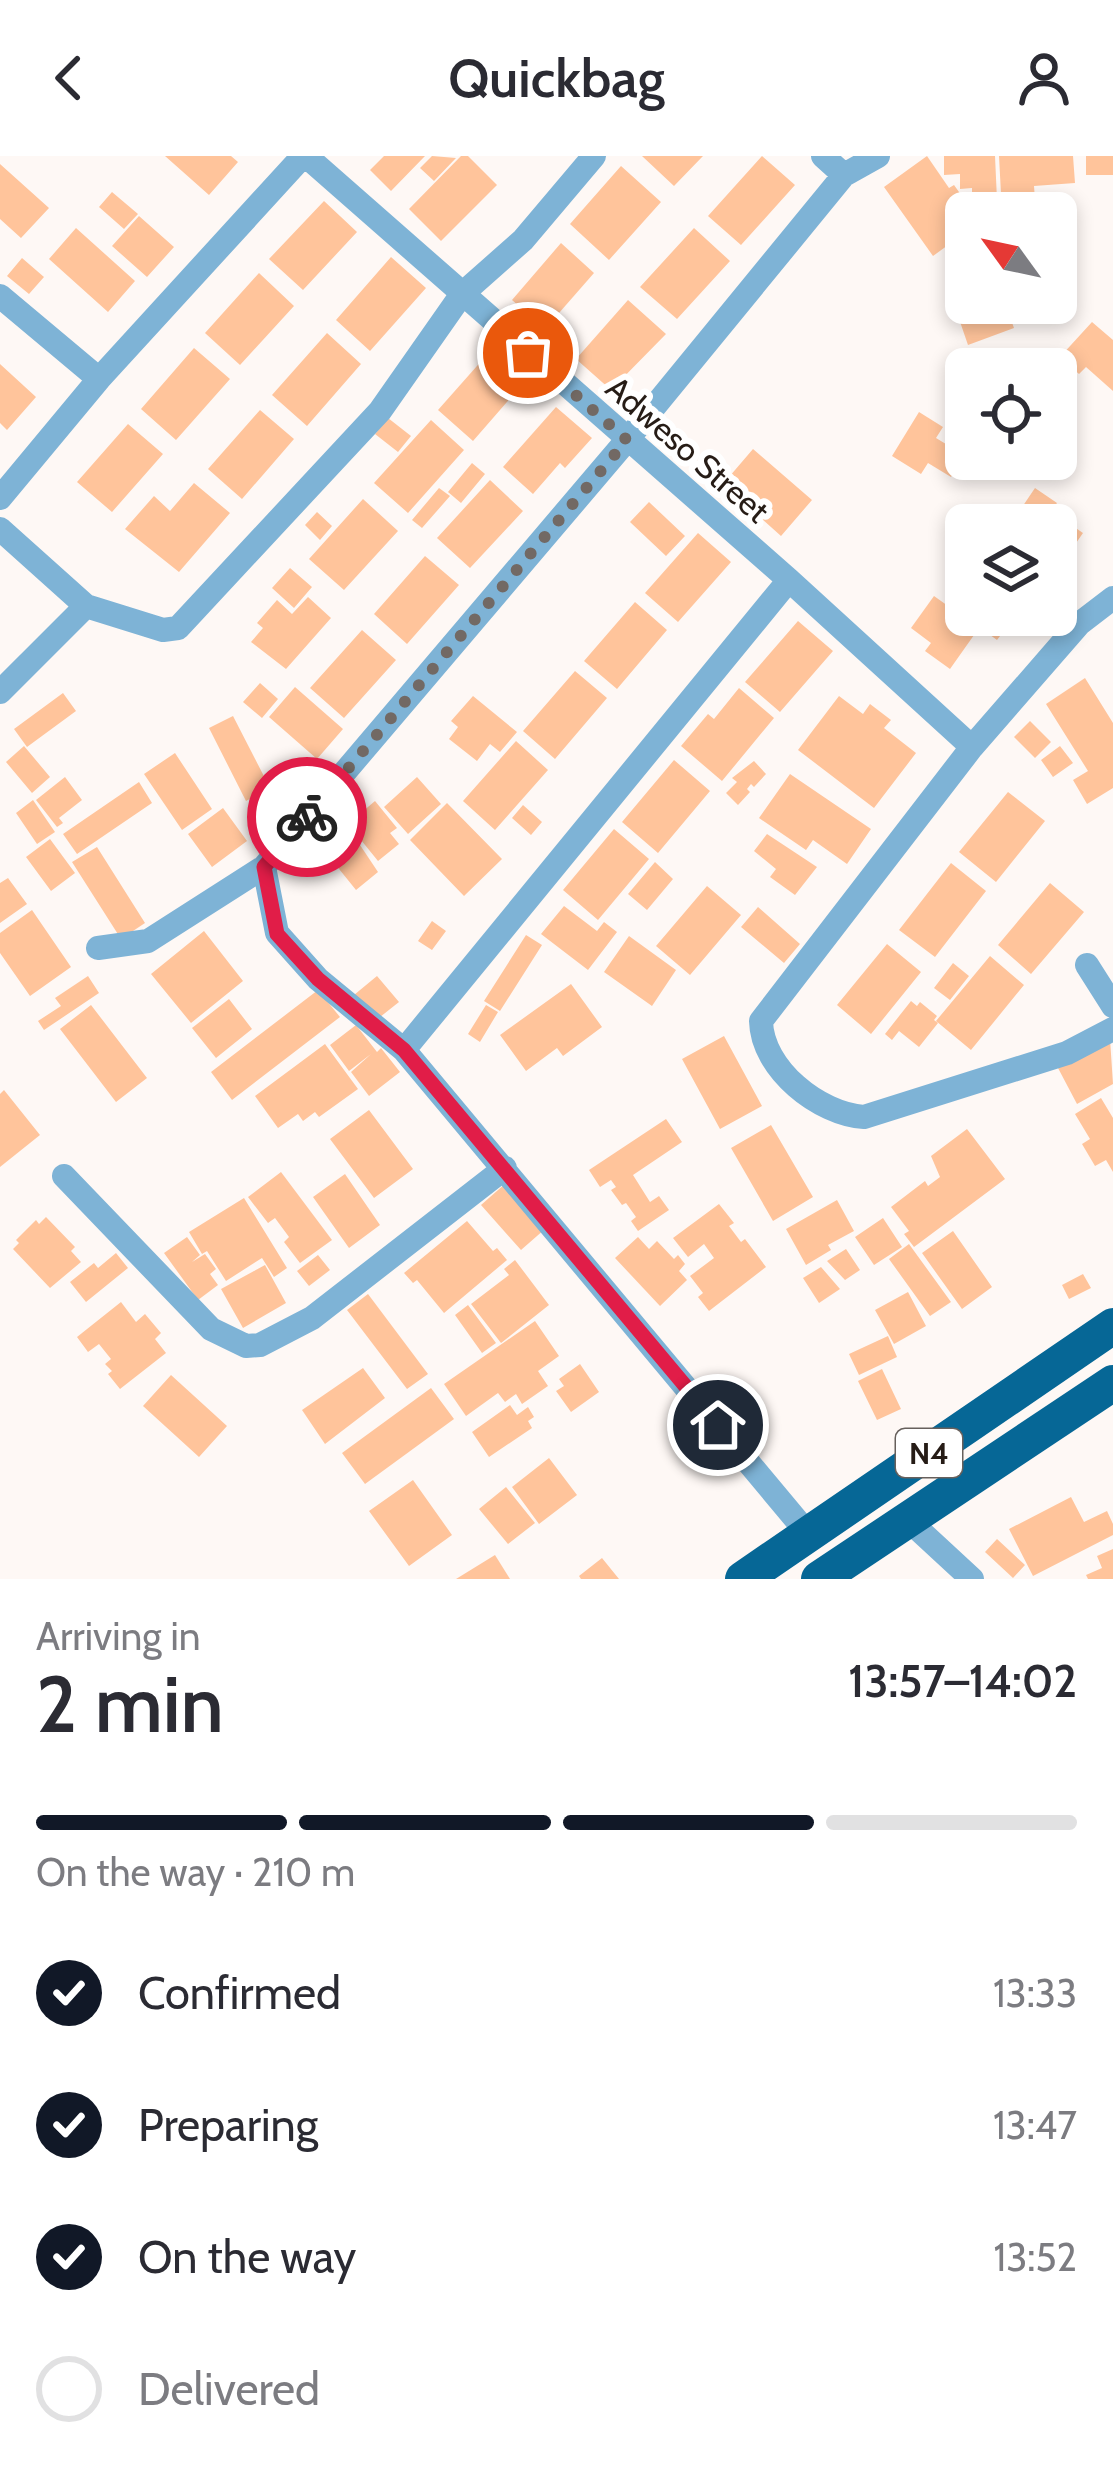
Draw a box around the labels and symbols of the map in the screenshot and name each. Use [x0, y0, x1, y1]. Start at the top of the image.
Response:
north arrow [945, 192, 1077, 324]
pin [477, 302, 579, 404]
street label: Adweso Street [598, 367, 778, 531]
courier [247, 757, 367, 877]
pin [667, 1374, 769, 1476]
road number: N4 [896, 1429, 962, 1477]

